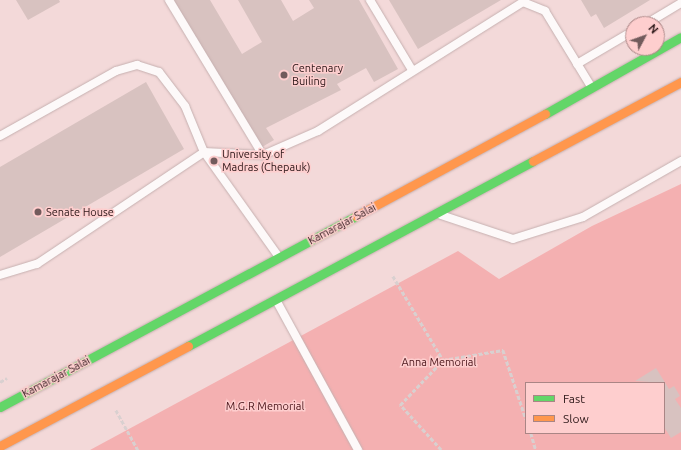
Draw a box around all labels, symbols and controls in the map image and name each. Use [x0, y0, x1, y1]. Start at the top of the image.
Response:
north arrow [625, 16, 665, 56]
text: N [646, 22, 661, 36]
place label: Centenary Builing [292, 62, 343, 88]
marker: Centenary Builing [279, 70, 289, 80]
place label: University of Madras (Chepauk) [222, 148, 310, 174]
marker: University of Madras (Chepauk) [209, 156, 219, 166]
street label: Kamarajar Salai [306, 201, 378, 247]
place label: Senate House [46, 205, 114, 219]
marker: Senate House [33, 207, 43, 217]
street label: Kamarajar Salai [20, 354, 92, 400]
park label: Anna Memorial [402, 355, 476, 369]
legend [525, 382, 665, 434]
text: Fast [563, 392, 585, 405]
park label: M.G.R Memorial [226, 399, 304, 413]
text: Slow [563, 412, 589, 425]

